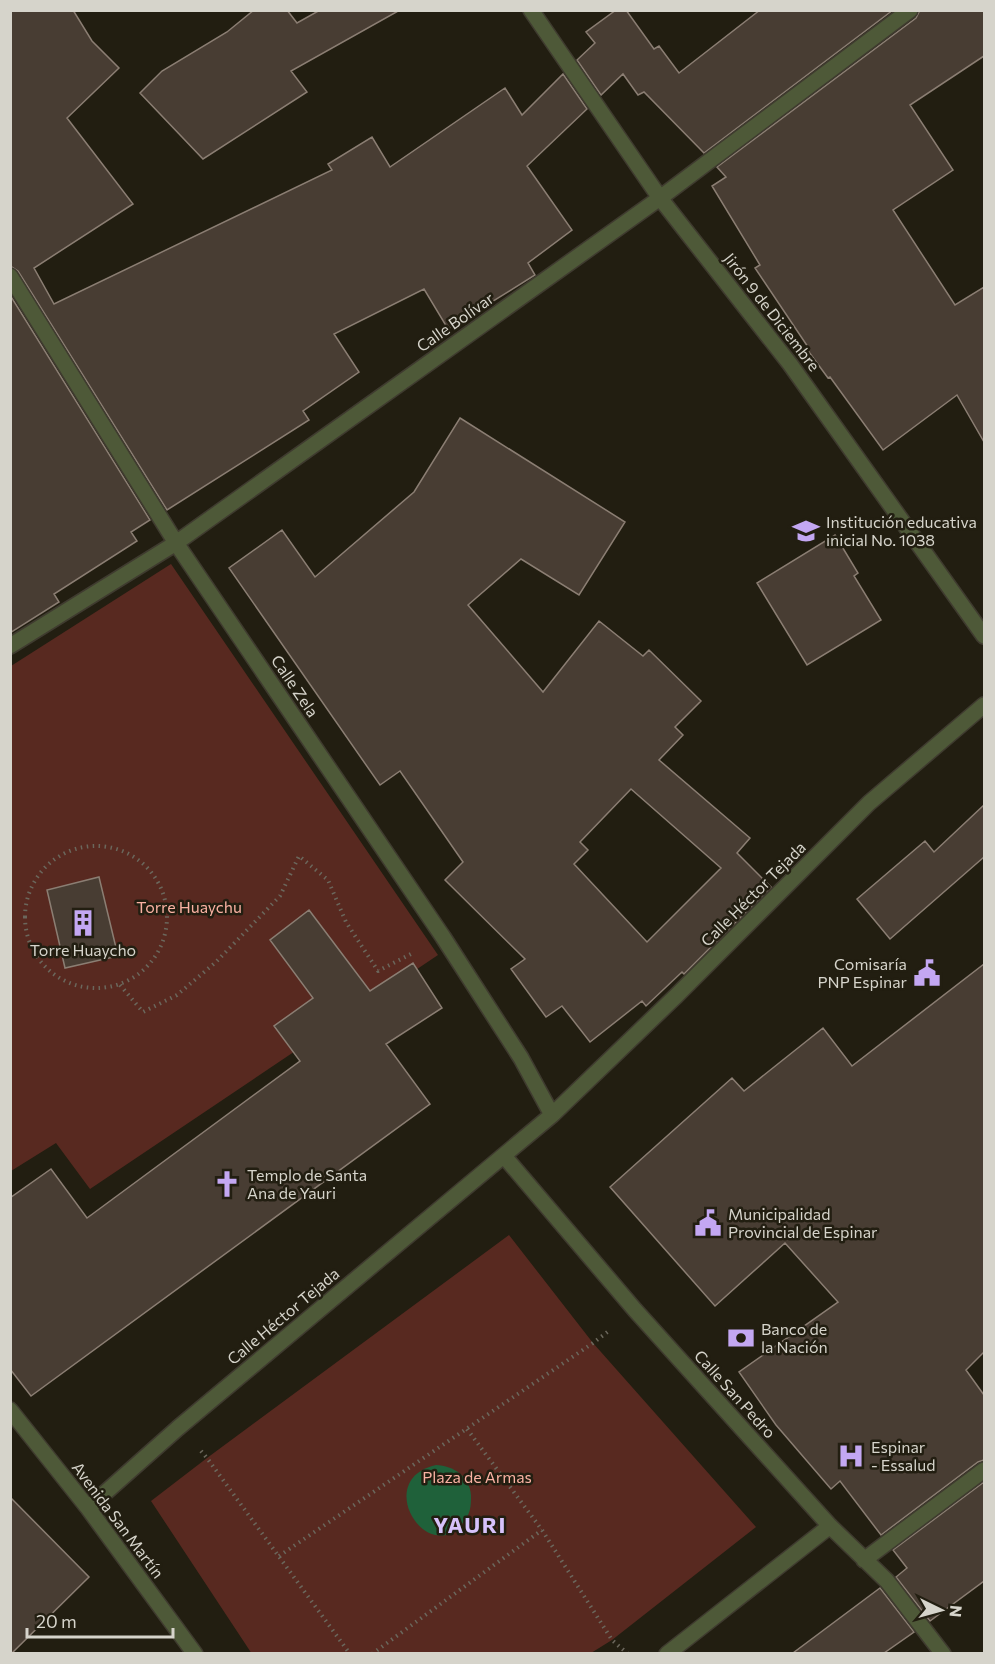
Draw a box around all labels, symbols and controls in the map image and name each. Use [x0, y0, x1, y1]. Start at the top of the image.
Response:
street label: Jirón 9 de Diciembre [720, 249, 824, 374]
street label: Calle Bolívar [412, 288, 497, 355]
place label: Institución educativa inicial No. 1038 [826, 512, 977, 549]
school or university icon: Institución educativa inicial No. 1038 [791, 516, 821, 546]
street label: Calle Zela [268, 651, 323, 720]
street label: Calle Héctor Tejada [696, 837, 809, 950]
park label: Torre Huaychu [136, 897, 242, 916]
building icon: Torre Huaycho [68, 908, 98, 938]
place label: Torre Huaycho [30, 940, 136, 959]
place label: Comisaría PNP Espinar [818, 954, 908, 991]
public building icon: Comisaría PNP Espinar [912, 958, 942, 988]
place label: Templo de Santa Ana de Yauri [247, 1165, 367, 1202]
church icon: Templo de Santa Ana de Yauri [212, 1169, 242, 1199]
place label: Municipalidad Provincial de Espinar [728, 1204, 878, 1241]
public building icon: Municipalidad Provincial de Espinar [693, 1208, 723, 1238]
street label: Calle Héctor Tejada [223, 1263, 343, 1368]
place label: Banco de la Nación [761, 1319, 828, 1356]
bank icon: Banco de la Nación [726, 1323, 756, 1353]
street label: Calle San Pedro [691, 1346, 780, 1442]
place label: Espinar - Essalud [871, 1437, 935, 1474]
hospital icon: Espinar - Essalud [836, 1441, 866, 1471]
street label: Avenida San Martín [69, 1458, 168, 1582]
park label: Plaza de Armas [422, 1467, 532, 1486]
district label: YAURI [433, 1511, 507, 1538]
north arrow [911, 1580, 971, 1640]
scale bar [27, 1601, 172, 1639]
text: N [946, 1605, 966, 1618]
text: 20 m [36, 1610, 77, 1632]

